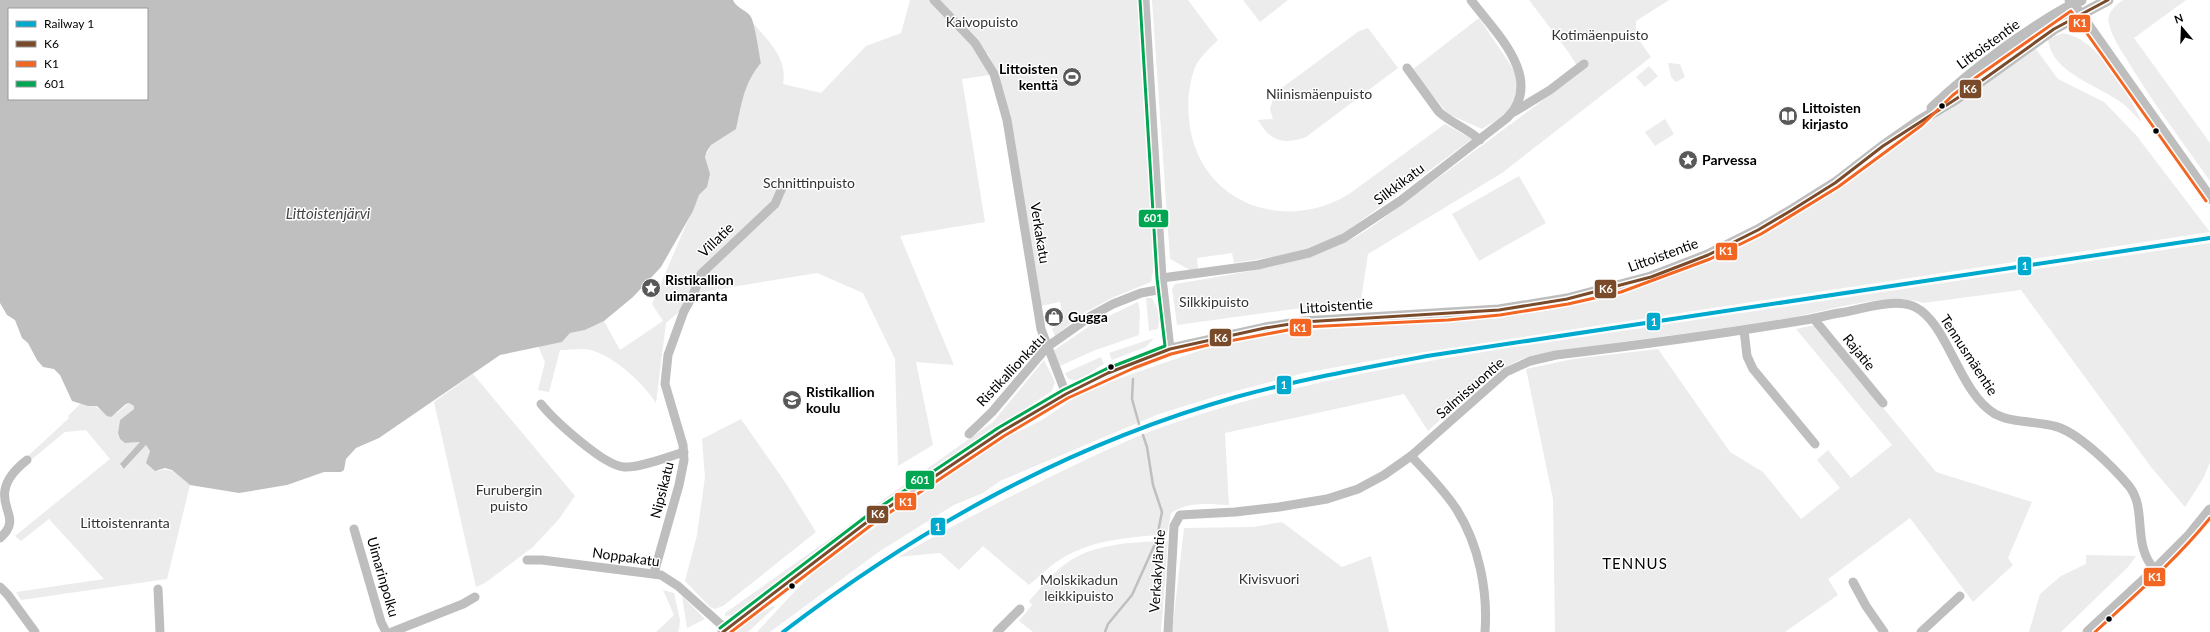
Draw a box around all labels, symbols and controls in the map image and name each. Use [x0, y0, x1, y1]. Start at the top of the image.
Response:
legend [8, 8, 148, 100]
north arrow [2162, 8, 2202, 48]
text: N [2172, 11, 2185, 26]
park label: Kaivopuisto [946, 13, 1018, 30]
line badge: K1 [2068, 14, 2091, 33]
street label: Littoistentie [1953, 15, 2022, 72]
text: Railway 1 [44, 16, 94, 31]
text: K1 [2073, 16, 2087, 29]
park label: Kotimäenpuisto [1552, 26, 1648, 43]
text: K6 [44, 36, 59, 51]
text: K1 [44, 56, 59, 71]
place label: Littoisten kenttä [999, 60, 1058, 93]
sports icon: Littoisten kenttä [1061, 66, 1083, 88]
text: 601 [44, 76, 65, 91]
line badge: K6 [1959, 79, 1982, 99]
text: K6 [1963, 82, 1978, 95]
park label: Niinismäenpuisto [1266, 85, 1372, 102]
place label: Littoisten kirjasto [1802, 99, 1861, 132]
unlabelled marker [1937, 101, 1947, 111]
library icon: Littoisten kirjasto [1777, 105, 1799, 127]
unlabelled marker [2151, 126, 2161, 136]
place icon: Parvessa [1677, 149, 1699, 171]
place label: Parvessa [1702, 151, 1757, 168]
street label: Silkkikatu [1370, 159, 1427, 208]
park label: Schnittinpuisto [763, 174, 855, 191]
street label: Verkakatu [1027, 201, 1054, 265]
water label: Littoistenjärvi [286, 204, 371, 222]
line badge: 601 [1138, 209, 1169, 228]
text: 601 [1143, 211, 1163, 224]
street label: Villatie [695, 219, 737, 260]
street label: Littoistentie [1625, 234, 1700, 275]
line badge: K1 [1715, 242, 1738, 261]
text: K1 [1719, 244, 1733, 257]
line badge: 1 [2017, 256, 2032, 276]
text: 1 [2022, 259, 2028, 272]
place label: Ristikallion uimaranta [665, 271, 734, 304]
place icon: Ristikallion uimaranta [640, 277, 662, 299]
line badge: K6 [1594, 279, 1617, 299]
text: K6 [1599, 282, 1614, 295]
park label: Silkkipuisto [1179, 293, 1249, 310]
street label: Littoistentie [1299, 294, 1373, 317]
shop icon: Gugga [1043, 306, 1065, 328]
place label: Gugga [1068, 308, 1108, 325]
street label: Tennusmäentie [1937, 311, 2002, 398]
line badge: 1 [1646, 312, 1661, 331]
text: 1 [1651, 315, 1657, 328]
line badge: K1 [1289, 318, 1312, 337]
text: K1 [1293, 321, 1307, 334]
line badge: K6 [1209, 328, 1232, 347]
street label: Ristikallionkatu [973, 330, 1049, 410]
street label: Rajatie [1840, 330, 1879, 373]
text: K6 [1214, 331, 1229, 344]
street label: Salmissuontie [1432, 354, 1507, 422]
unlabelled marker [1106, 362, 1116, 372]
line badge: 1 [1276, 375, 1292, 395]
text: 1 [1281, 378, 1287, 391]
place label: Ristikallion koulu [806, 383, 875, 416]
school or university icon: Ristikallion koulu [781, 389, 803, 411]
street label: Nipsikatu [646, 460, 677, 520]
line badge: 601 [905, 470, 935, 490]
text: 601 [910, 473, 930, 486]
park label: Furubergin puisto [476, 481, 542, 514]
line badge: K1 [894, 492, 917, 511]
text: K1 [899, 495, 913, 508]
line badge: K6 [866, 505, 889, 524]
text: K6 [871, 507, 886, 520]
park label: Littoistenranta [80, 514, 170, 531]
line badge: 1 [930, 517, 946, 536]
text: 1 [935, 520, 941, 533]
street label: Verkakyläntie [1145, 529, 1168, 613]
street label: Uimarinpolku [364, 535, 403, 619]
street label: Noppakatu [591, 543, 661, 570]
district label: TENNUS [1602, 554, 1668, 572]
line badge: K1 [2143, 567, 2166, 587]
park label: Kivisvuori [1239, 570, 1299, 587]
text: K1 [2148, 570, 2162, 583]
park label: Molskikadun leikkipuisto [1040, 571, 1118, 604]
unlabelled marker [787, 581, 797, 591]
unlabelled marker [2104, 614, 2114, 624]

